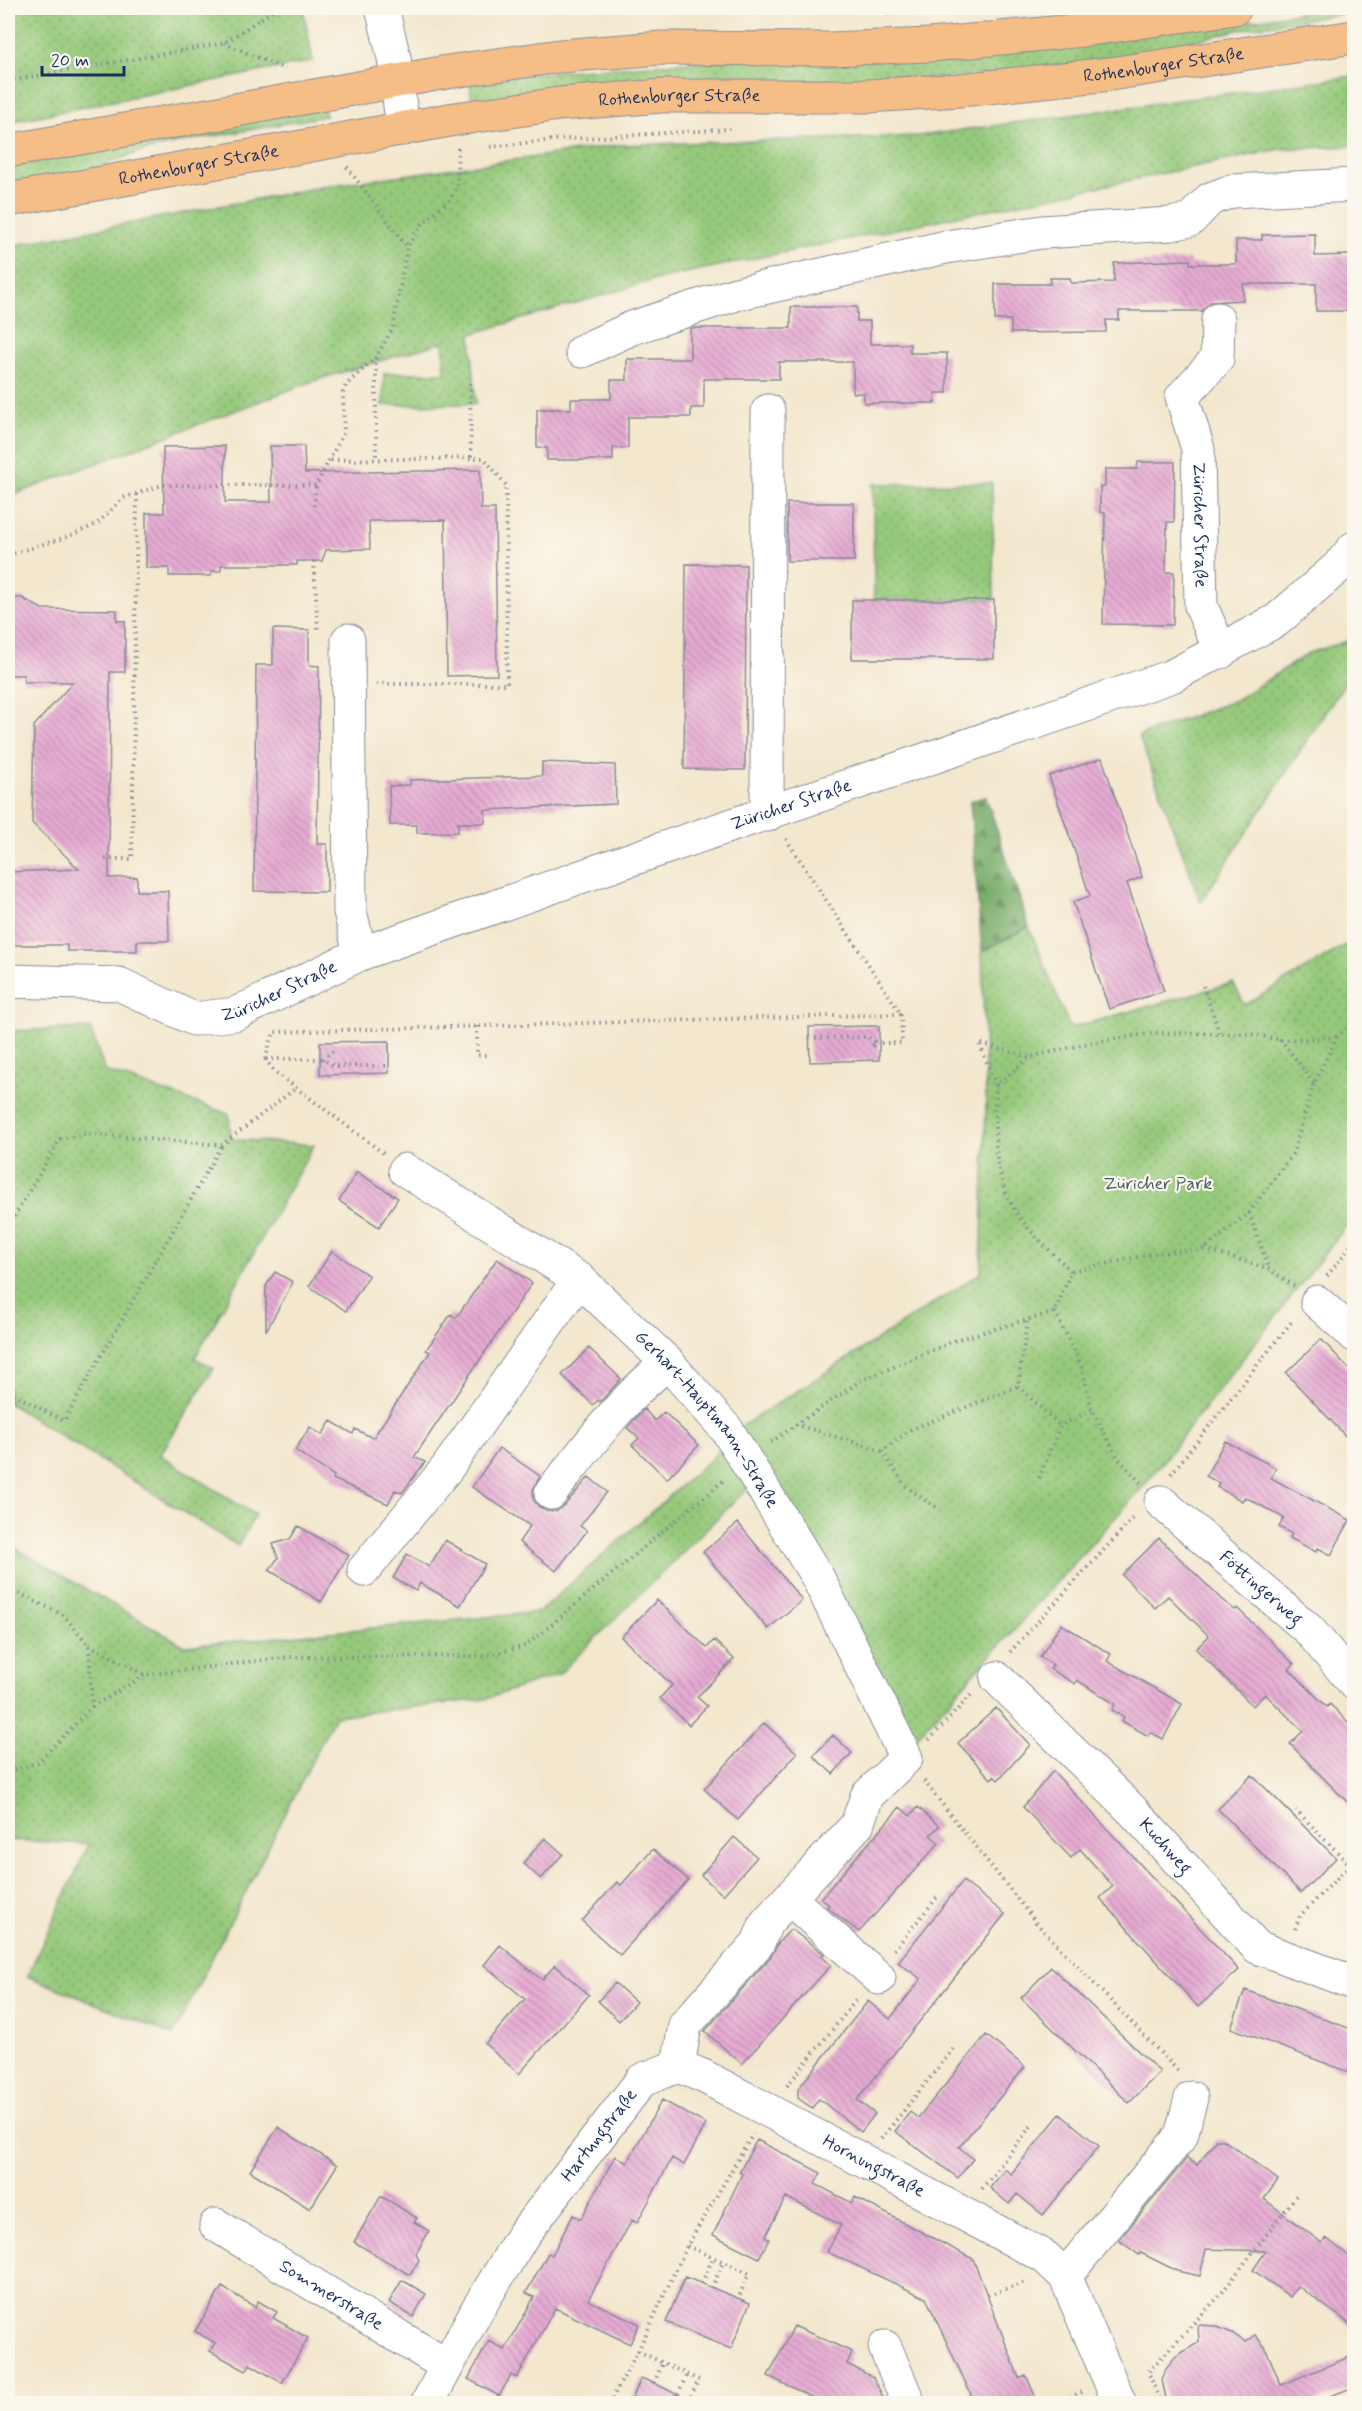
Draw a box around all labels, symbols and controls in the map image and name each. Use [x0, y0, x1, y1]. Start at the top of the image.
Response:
scale bar [42, 39, 124, 77]
street label: Rothenburger Straße [1082, 42, 1246, 89]
text: 20 m [51, 49, 89, 73]
street label: Rothenburger Straße [598, 84, 760, 113]
street label: Rothenburger Straße [117, 139, 281, 192]
street label: Züricher Straße [1186, 462, 1213, 588]
street label: Züricher Straße [728, 773, 855, 837]
street label: Züricher Straße [220, 955, 341, 1028]
park label: Züricher Park [1104, 1172, 1212, 1196]
street label: Gerhart-Hauptmann-Straße [629, 1325, 784, 1513]
street label: Föttingerweg [1214, 1545, 1308, 1633]
street label: Kuchweg [1133, 1813, 1197, 1881]
street label: Hartungstraße [556, 2084, 643, 2187]
street label: Hornungstraße [818, 2129, 929, 2203]
street label: Sommerstraße [275, 2254, 388, 2336]

